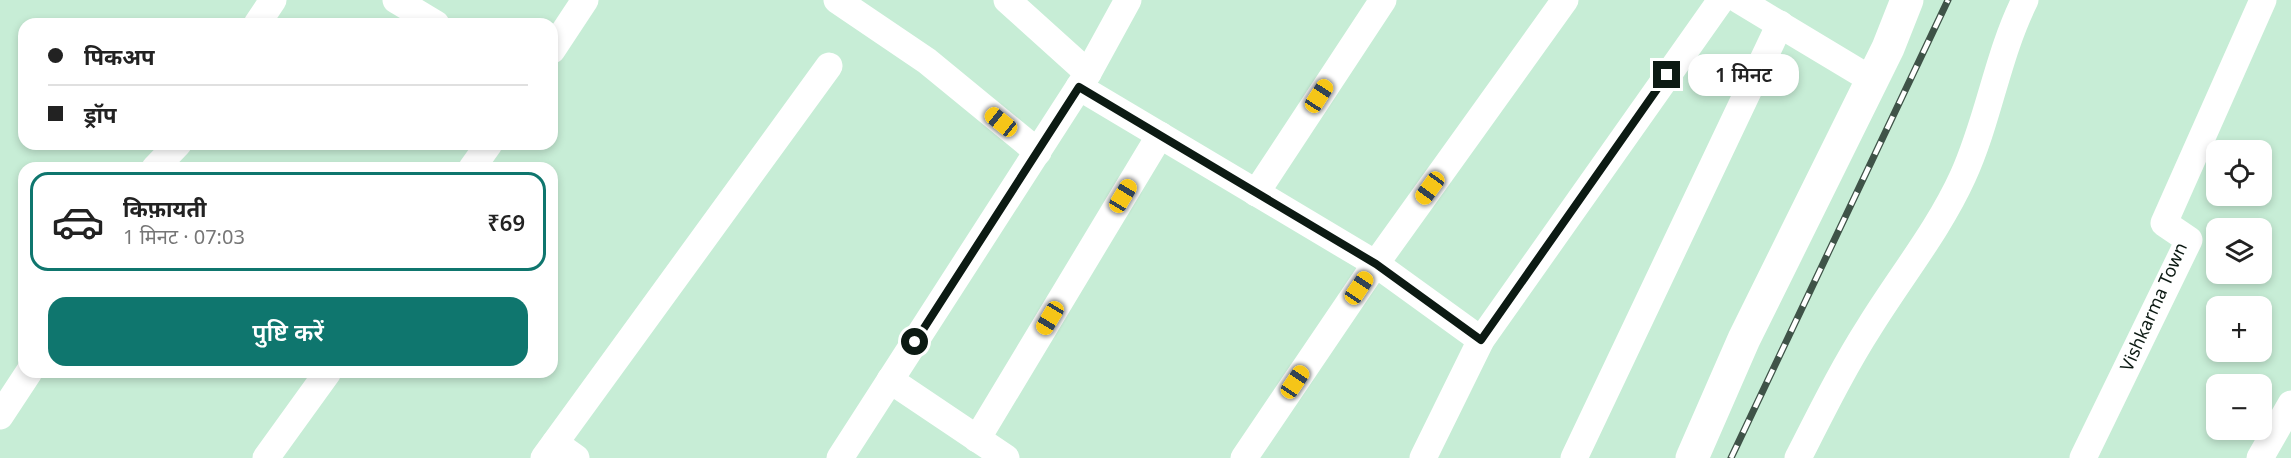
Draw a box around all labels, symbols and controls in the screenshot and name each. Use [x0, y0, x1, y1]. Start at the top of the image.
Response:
text: पिकअप [84, 41, 155, 71]
callout: 1 मिनट [1688, 54, 1799, 96]
route end [1653, 61, 1680, 88]
text: 1 मिनट [1715, 61, 1772, 88]
car [1302, 76, 1336, 116]
text: ड्रॉप [84, 99, 117, 129]
car [981, 104, 1021, 140]
map controls [2206, 140, 2272, 440]
button: locate [2206, 140, 2272, 206]
car [1412, 168, 1448, 208]
car [1106, 176, 1140, 216]
text: किफ़ायती [123, 193, 207, 223]
icon: car [51, 195, 105, 249]
text: ₹69 [487, 207, 525, 237]
button: layers [2206, 218, 2272, 284]
text: 1 मिनट · 07:03 [123, 223, 245, 250]
street label: Vishkarma Town [2114, 238, 2192, 375]
car [1341, 268, 1377, 308]
button: + [2206, 296, 2272, 362]
button: पुष्टि करें [48, 297, 528, 366]
car [1033, 298, 1067, 338]
route start [901, 328, 928, 355]
car [1277, 362, 1313, 402]
button: − [2206, 374, 2272, 440]

